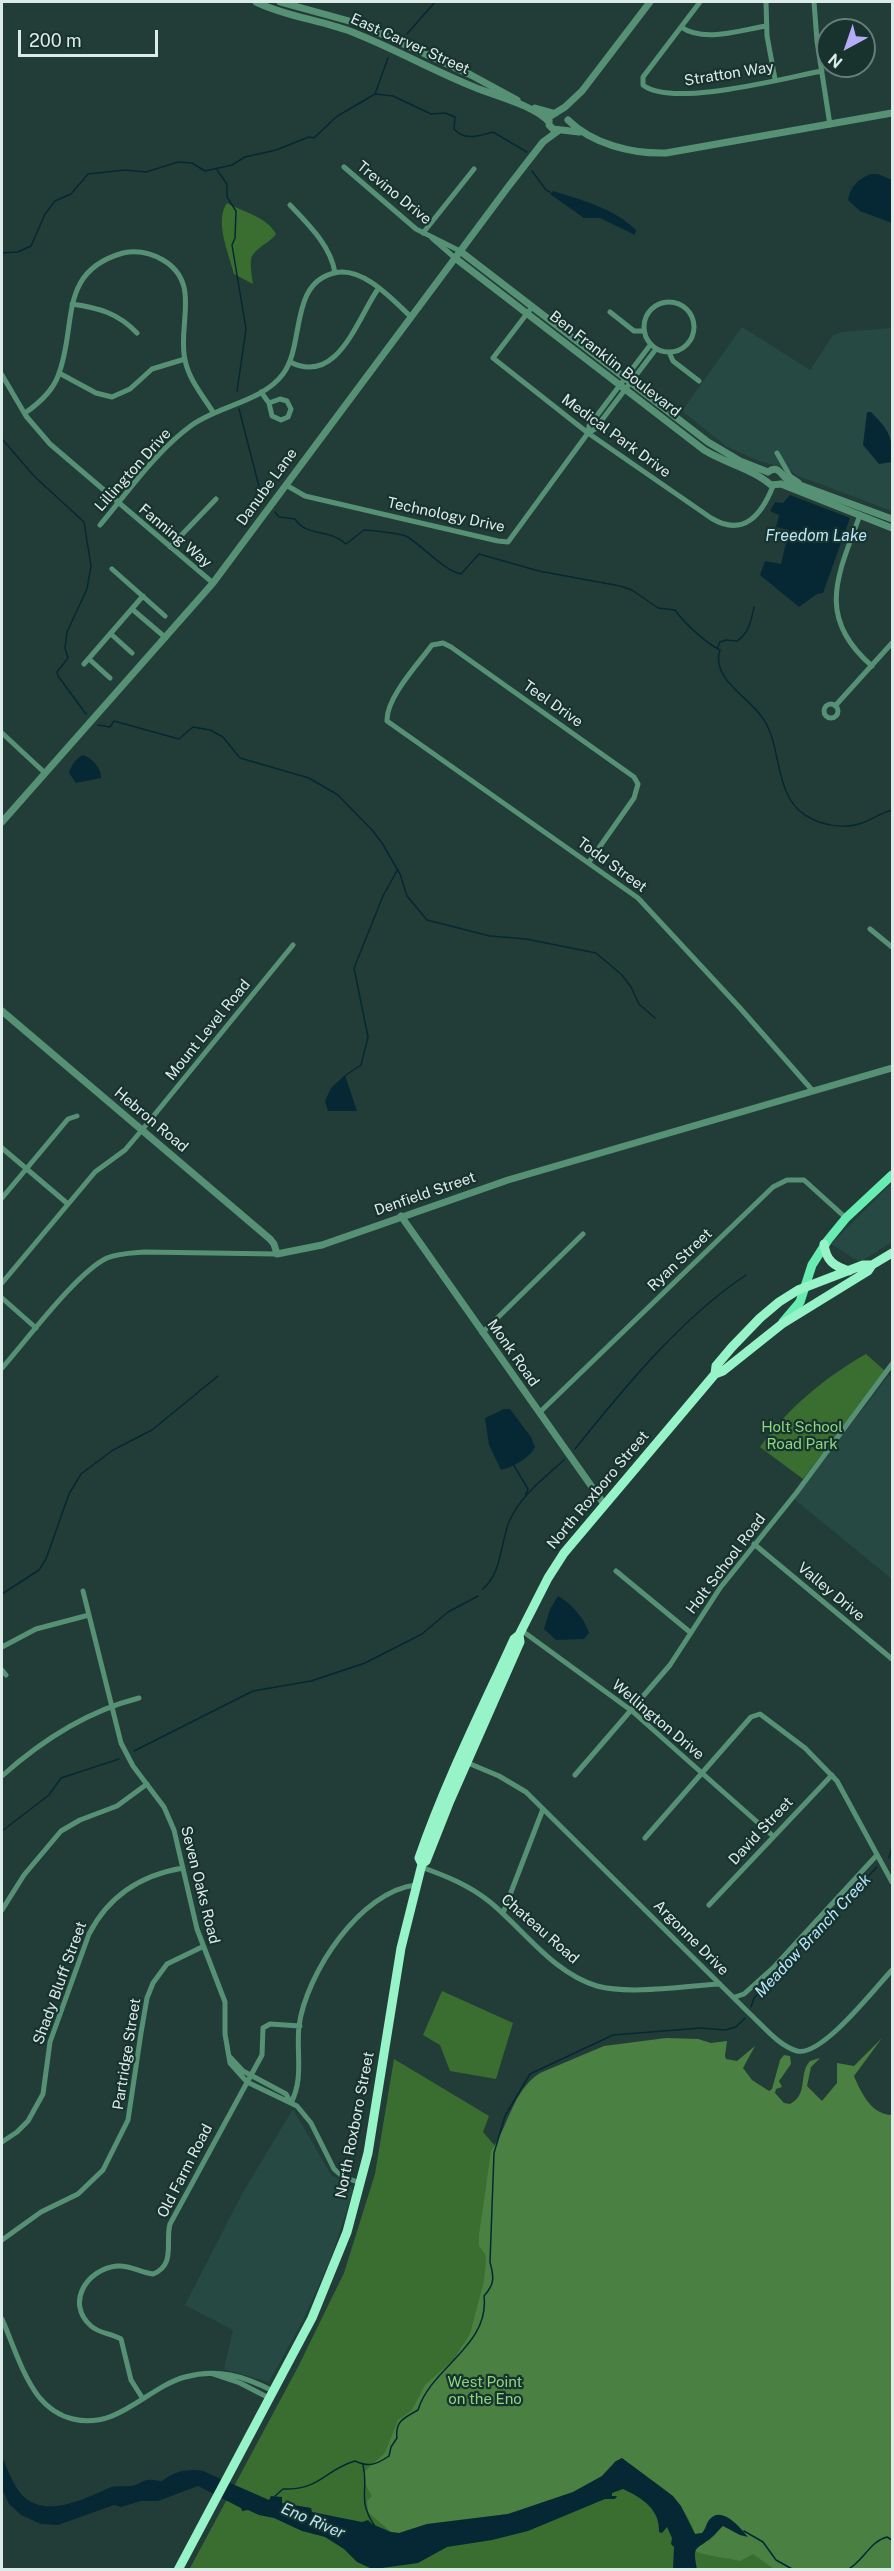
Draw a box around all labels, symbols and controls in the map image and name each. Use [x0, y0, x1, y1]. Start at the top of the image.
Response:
street label: East Carver Street [348, 10, 472, 78]
scale bar [21, 18, 160, 56]
north arrow [816, 18, 876, 78]
text: 200 m [29, 30, 82, 51]
text: N [824, 49, 846, 72]
street label: Stratton Way [683, 58, 775, 90]
street label: Trevino Drive [353, 158, 435, 228]
street label: Ben Franklin Boulevard [546, 307, 684, 421]
street label: Medical Park Drive [558, 390, 674, 482]
street label: Lillington Drive [91, 425, 175, 515]
street label: Danube Lane [233, 445, 301, 529]
street label: Technology Drive [386, 494, 506, 536]
street label: Fanning Way [135, 500, 215, 572]
water label: Freedom Lake [765, 526, 867, 546]
street label: Teel Drive [520, 677, 586, 731]
street label: Todd Street [574, 834, 650, 896]
street label: Mount Level Road [162, 976, 254, 1084]
street label: Hebron Road [110, 1084, 192, 1156]
street label: Denfield Street [372, 1168, 478, 1220]
street label: Ryan Street [644, 1225, 716, 1295]
street label: Monk Road [483, 1316, 543, 1390]
park label: Holt School Road Park [761, 1418, 843, 1453]
street label: North Roxboro Street [543, 1427, 653, 1553]
street label: Holt School Road [682, 1510, 770, 1618]
street label: Valley Drive [794, 1559, 868, 1625]
street label: Wellington Drive [608, 1676, 708, 1764]
street label: David Street [725, 1793, 797, 1869]
street label: Seven Oaks Road [177, 1824, 223, 1946]
water label: Meadow Branch Creek [751, 1870, 875, 2002]
street label: Chateau Road [497, 1890, 583, 1968]
street label: Argonne Drive [650, 1897, 732, 1979]
street label: Shady Bluff Street [29, 1919, 91, 2047]
street label: Partridge Street [109, 1997, 145, 2111]
street label: North Roxboro Street [332, 2050, 378, 2200]
street label: Old Farm Road [154, 2121, 216, 2221]
park label: West Point on the Eno [448, 2373, 522, 2408]
water label: Eno River [278, 2499, 348, 2543]

